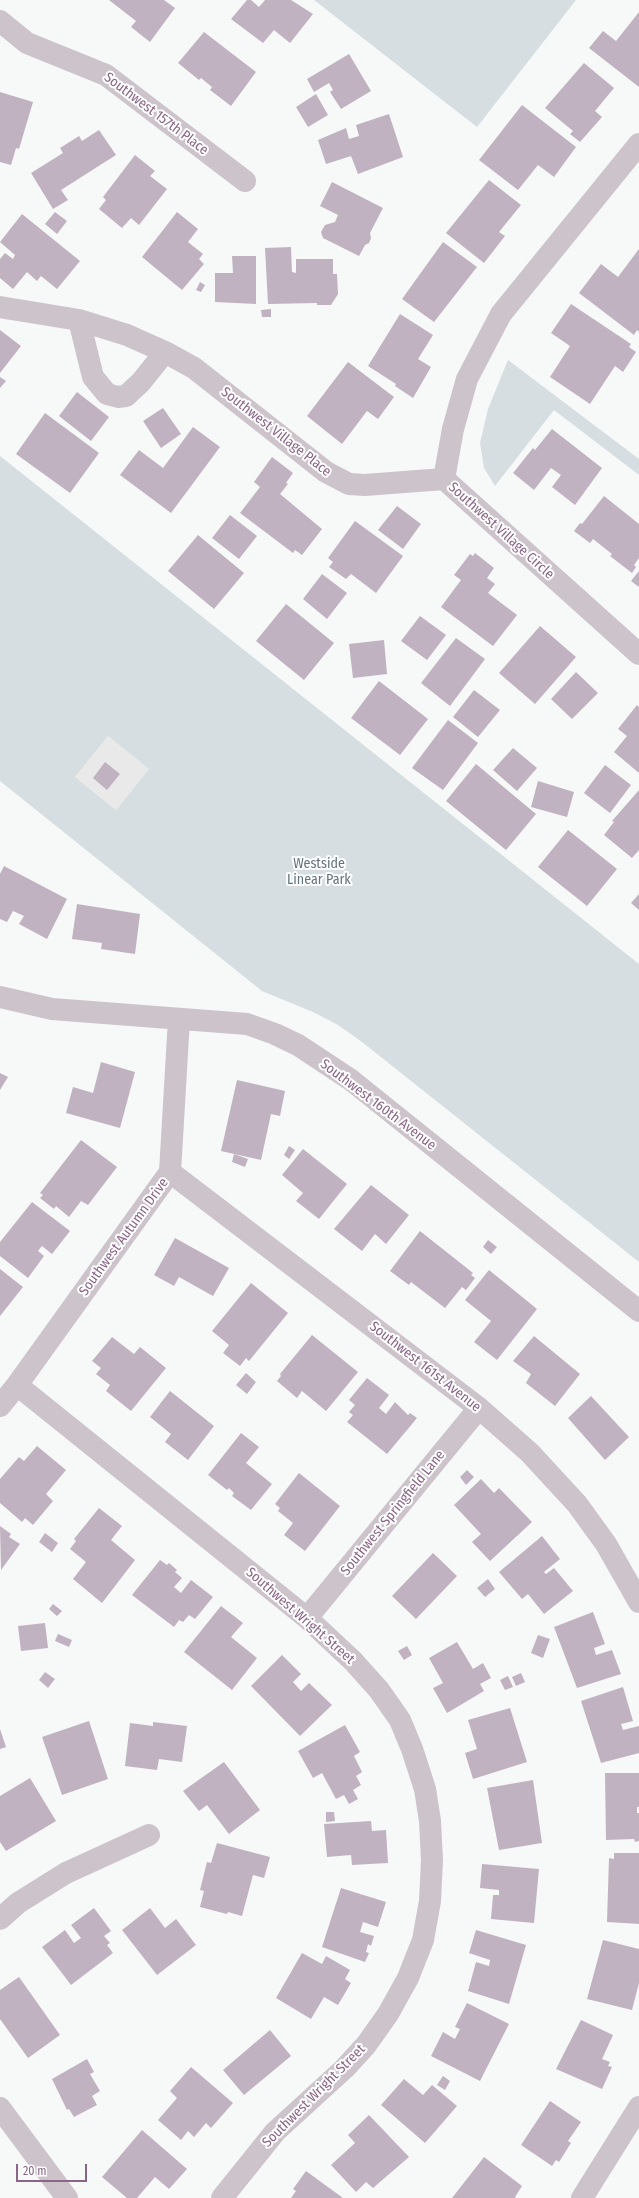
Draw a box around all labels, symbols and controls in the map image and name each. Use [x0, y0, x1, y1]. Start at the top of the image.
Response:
street label: Southwest 157th Place [100, 69, 212, 159]
street label: Southwest Village Place [218, 384, 334, 480]
street label: Southwest Village Circle [445, 479, 557, 583]
park label: Westside Linear Park [287, 856, 351, 888]
street label: Southwest 160th Avenue [317, 1056, 439, 1154]
street label: Southwest Autumn Drive [76, 1175, 172, 1299]
street label: Southwest 161st Avenue [366, 1318, 484, 1416]
street label: Southwest Springfield Lane [337, 1447, 449, 1579]
street label: Southwest Wright Street [242, 1564, 358, 1668]
street label: Southwest Wright Street [259, 2041, 369, 2151]
scale bar [18, 2156, 89, 2182]
text: 20 m [23, 2164, 47, 2178]

